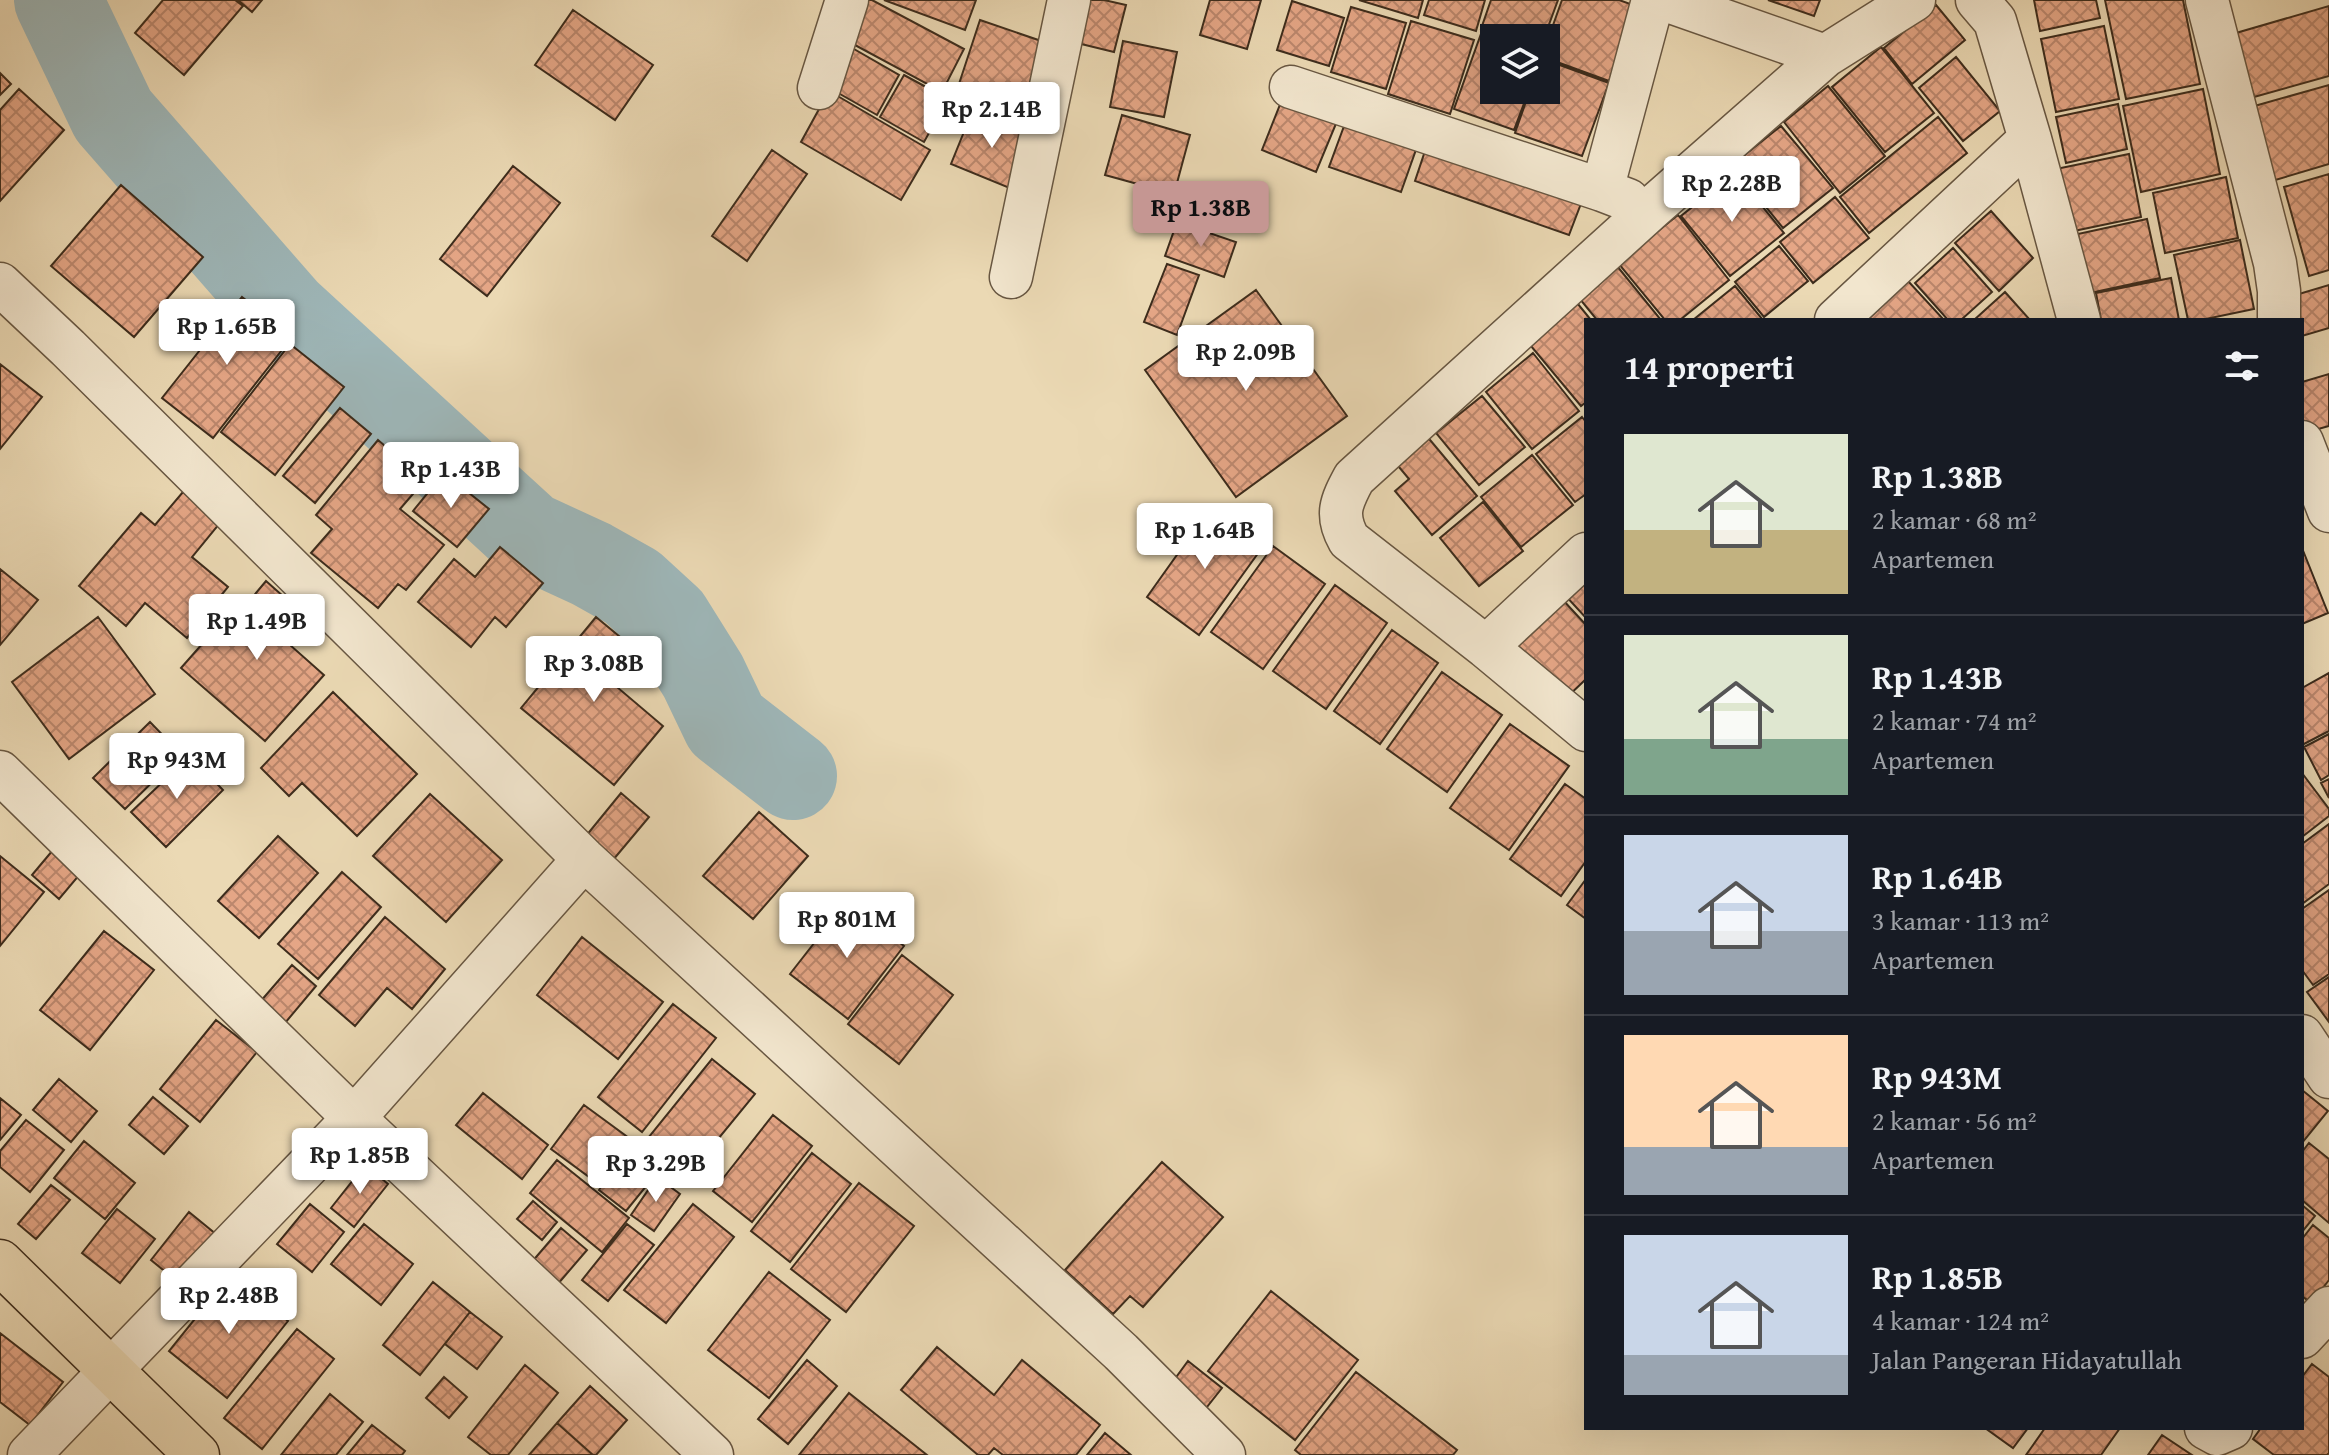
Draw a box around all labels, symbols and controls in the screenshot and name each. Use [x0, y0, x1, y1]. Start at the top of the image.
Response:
map controls [1480, 24, 1560, 104]
button: layers [1480, 24, 1560, 104]
pin: Rp 2.14B [909, 82, 1075, 150]
text: Rp 2.14B [942, 88, 1042, 127]
pin: Rp 2.28B [1649, 156, 1815, 224]
text: Rp 2.28B [1682, 162, 1782, 201]
pin: Rp 1.38B [1118, 181, 1284, 249]
text: Rp 1.38B [1151, 187, 1251, 226]
pin: Rp 1.65B [144, 299, 310, 367]
text: Rp 1.65B [177, 305, 277, 344]
pin: Rp 2.09B [1163, 325, 1329, 393]
text: Rp 2.09B [1196, 331, 1296, 370]
text: 14 properti [1624, 342, 1794, 391]
icon: filters [2220, 344, 2264, 388]
pin: Rp 1.43B [368, 442, 534, 510]
text: Rp 1.43B [401, 448, 501, 487]
text: Rp 1.38B [1872, 451, 2003, 500]
icon: home [1688, 466, 1784, 562]
text: 2 kamar · 68 m² [1872, 500, 2037, 539]
pin: Rp 1.64B [1122, 503, 1288, 571]
text: Rp 1.64B [1155, 509, 1255, 548]
text: Apartemen [1872, 539, 1994, 578]
pin: Rp 1.49B [174, 594, 340, 662]
text: Rp 1.49B [207, 600, 307, 639]
pin: Rp 3.08B [511, 636, 677, 704]
text: Rp 3.08B [544, 642, 644, 681]
text: Rp 1.43B [1872, 652, 2003, 701]
icon: home [1688, 667, 1784, 763]
text: 2 kamar · 74 m² [1872, 701, 2037, 740]
pin: Rp 943M [103, 733, 251, 801]
text: Rp 943M [127, 739, 227, 778]
text: Apartemen [1872, 740, 1994, 779]
text: Rp 1.64B [1872, 852, 2003, 901]
icon: home [1688, 867, 1784, 963]
pin: Rp 801M [773, 892, 921, 960]
text: Rp 801M [797, 898, 897, 937]
text: 3 kamar · 113 m² [1872, 901, 2049, 940]
text: Apartemen [1872, 940, 1994, 979]
text: Rp 943M [1872, 1052, 2002, 1101]
icon: home [1688, 1067, 1784, 1163]
text: 2 kamar · 56 m² [1872, 1101, 2037, 1140]
pin: Rp 1.85B [277, 1128, 443, 1196]
text: Rp 1.85B [310, 1134, 410, 1173]
pin: Rp 3.29B [573, 1136, 739, 1204]
text: Apartemen [1872, 1140, 1994, 1179]
text: Rp 3.29B [606, 1142, 706, 1181]
text: Rp 1.85B [1872, 1252, 2003, 1301]
icon: home [1688, 1267, 1784, 1363]
pin: Rp 2.48B [146, 1268, 312, 1336]
text: Rp 2.48B [179, 1274, 279, 1313]
text: 4 kamar · 124 m² [1872, 1301, 2049, 1340]
text: Jalan Pangeran Hidayatullah [1872, 1340, 2182, 1379]

